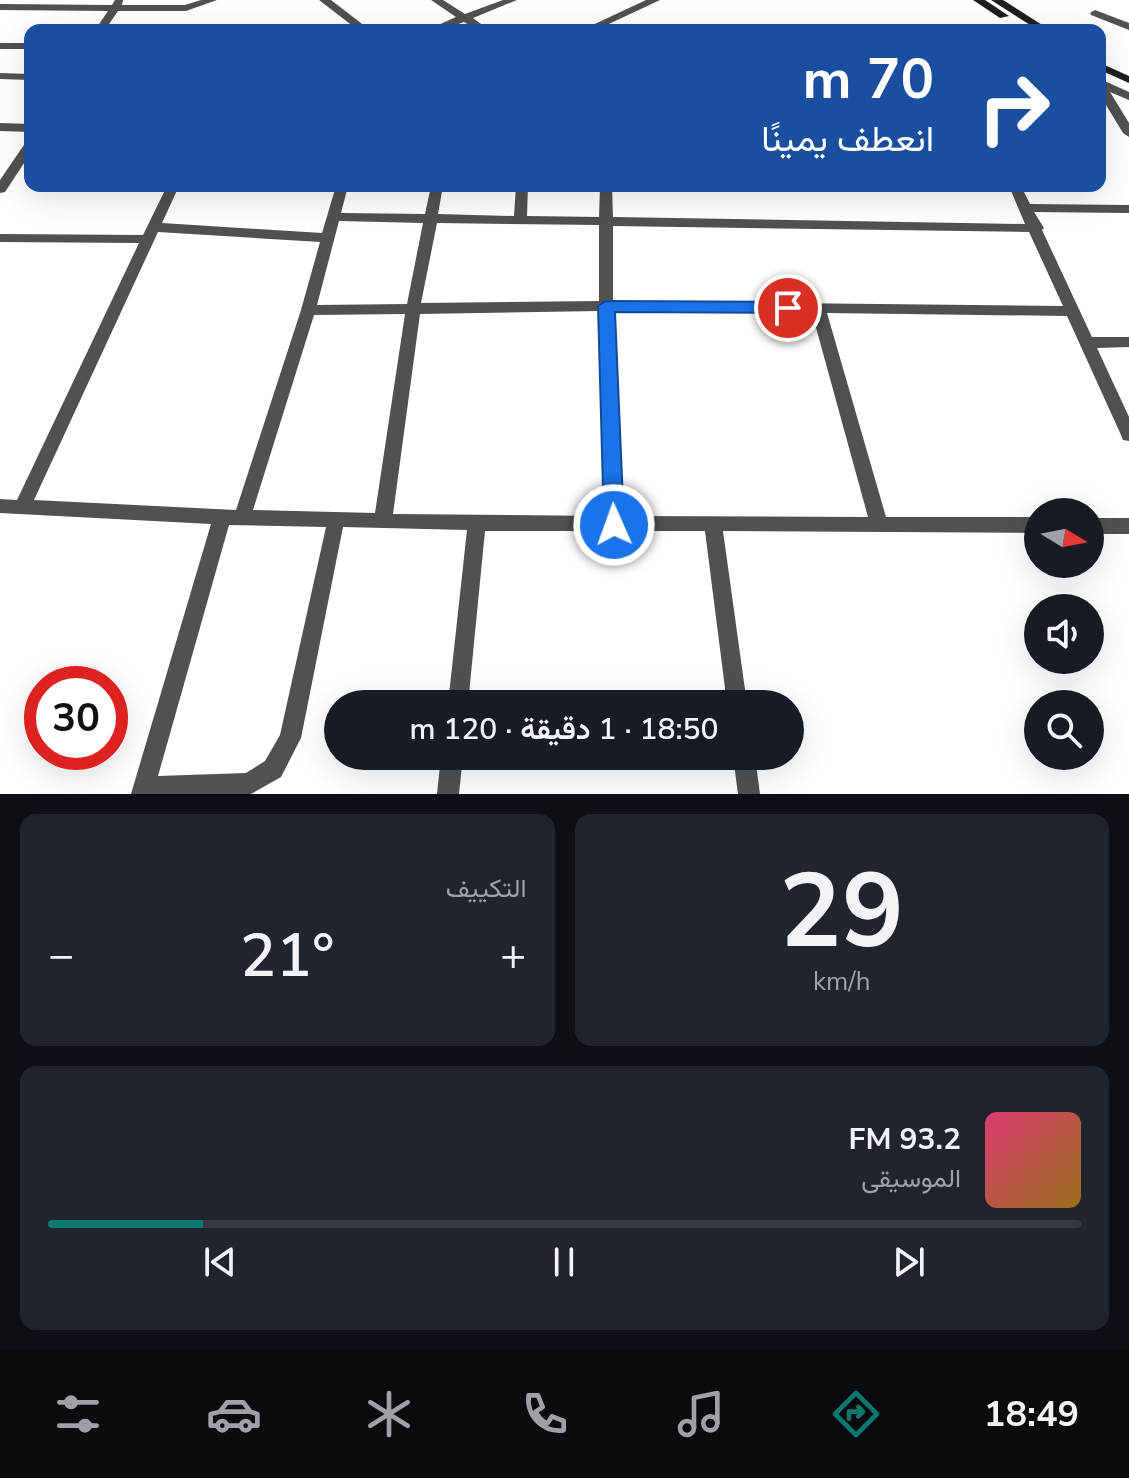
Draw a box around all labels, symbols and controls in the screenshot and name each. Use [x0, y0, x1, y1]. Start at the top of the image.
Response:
text: 70 m [803, 41, 934, 118]
icon: right [962, 56, 1066, 160]
text: انعطف يمينًا [761, 115, 934, 164]
pin [754, 274, 822, 342]
icon: arrive [766, 286, 810, 330]
position arrow [572, 483, 656, 567]
north arrow [1024, 498, 1104, 578]
map controls [1024, 498, 1104, 770]
button: sound [1024, 594, 1104, 674]
speed limit sign: 30 [24, 666, 128, 770]
button: search [1024, 690, 1104, 770]
text: 18:50 · 1 دقيقة · 120 m [409, 709, 719, 750]
text: 29 [779, 841, 904, 983]
text: التكييف [446, 871, 527, 906]
text: 21° [240, 915, 335, 997]
text: − [48, 926, 74, 986]
text: + [500, 926, 527, 986]
text: km/h [813, 964, 870, 999]
text: 93.2 FM [849, 1119, 961, 1160]
text: الموسيقى [861, 1161, 961, 1196]
icon: previous [198, 1240, 242, 1284]
icon: pause [542, 1240, 586, 1284]
icon: next [887, 1240, 931, 1284]
icon: filters [50, 1386, 106, 1442]
icon: car [206, 1386, 262, 1442]
icon: climate [361, 1386, 417, 1442]
icon: phone [517, 1386, 573, 1442]
icon: music [673, 1386, 729, 1442]
icon: directions [828, 1386, 884, 1442]
text: 18:49 [984, 1390, 1079, 1439]

